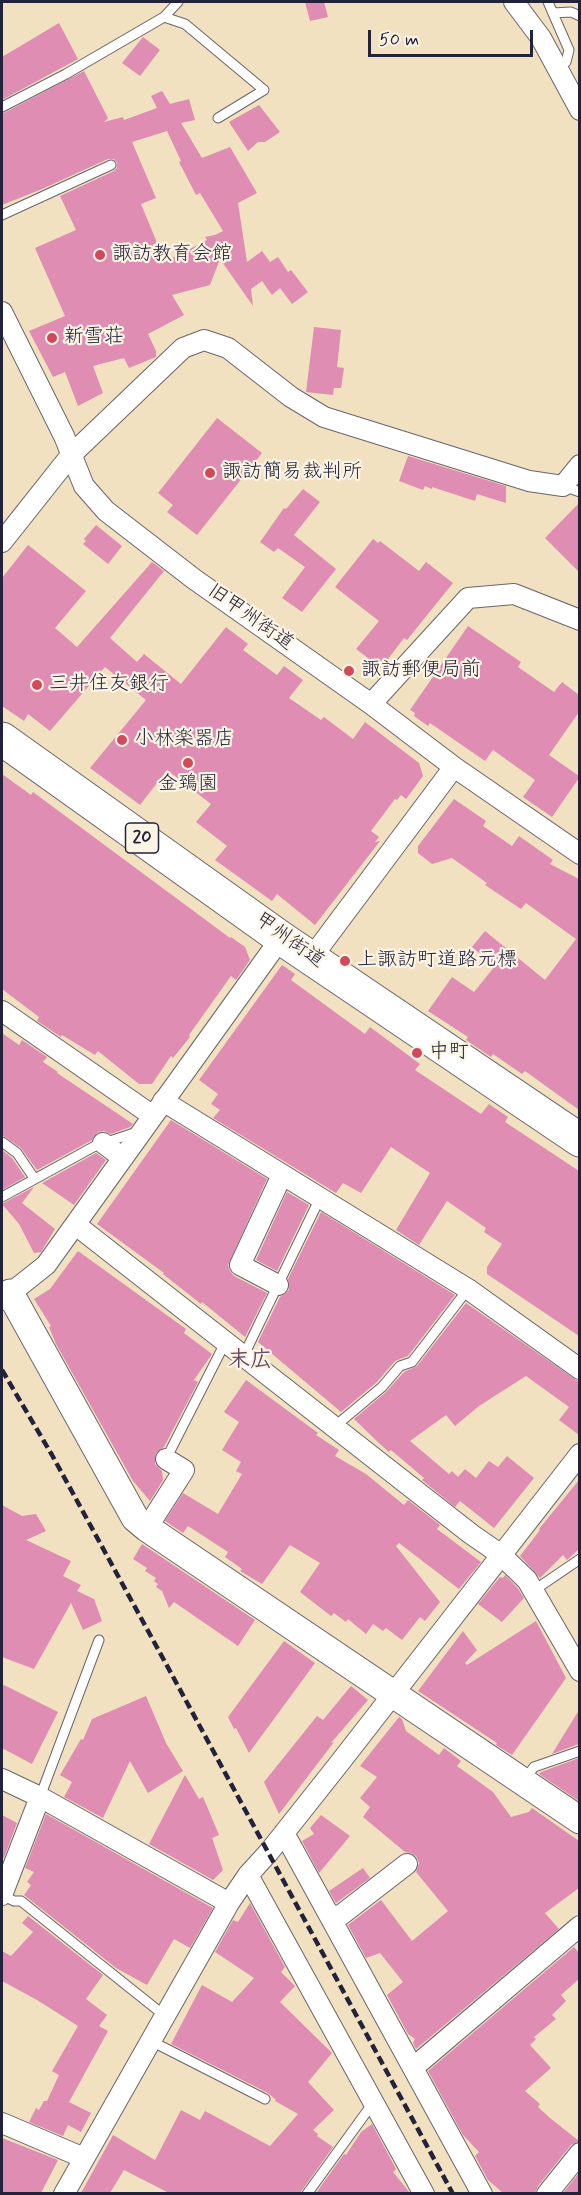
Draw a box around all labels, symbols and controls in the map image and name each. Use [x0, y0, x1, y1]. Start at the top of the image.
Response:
scale bar [371, 18, 536, 56]
text: 50 m [379, 28, 419, 52]
place label: 諏訪教育会館 [112, 243, 232, 267]
marker: 諏訪教育会館 [93, 248, 107, 262]
place label: 新雪荘 [64, 326, 124, 350]
marker: 新雪荘 [45, 331, 59, 345]
place label: 諏訪簡易裁判所 [222, 461, 362, 485]
marker: 諏訪簡易裁判所 [203, 466, 217, 480]
street label: 旧甲州街道 [202, 579, 298, 657]
place label: 諏訪郵便局前 [361, 659, 481, 683]
marker: 諏訪郵便局前 [342, 664, 356, 678]
place label: 三井住友銀行 [49, 673, 169, 697]
marker: 三井住友銀行 [30, 678, 44, 692]
place label: 小林楽器店 [134, 728, 234, 752]
marker: 小林楽器店 [115, 733, 129, 747]
marker: 金鵄園 [181, 756, 195, 770]
place label: 金鵄園 [158, 773, 218, 797]
road number: 20 [126, 823, 158, 853]
street label: 甲州街道 [249, 908, 329, 974]
place label: 上諏訪町道路元標 [357, 949, 517, 973]
marker: 上諏訪町道路元標 [338, 954, 352, 968]
place label: 中町 [429, 1041, 469, 1065]
marker: 中町 [410, 1046, 424, 1060]
district label: 末広 [228, 1348, 272, 1374]

